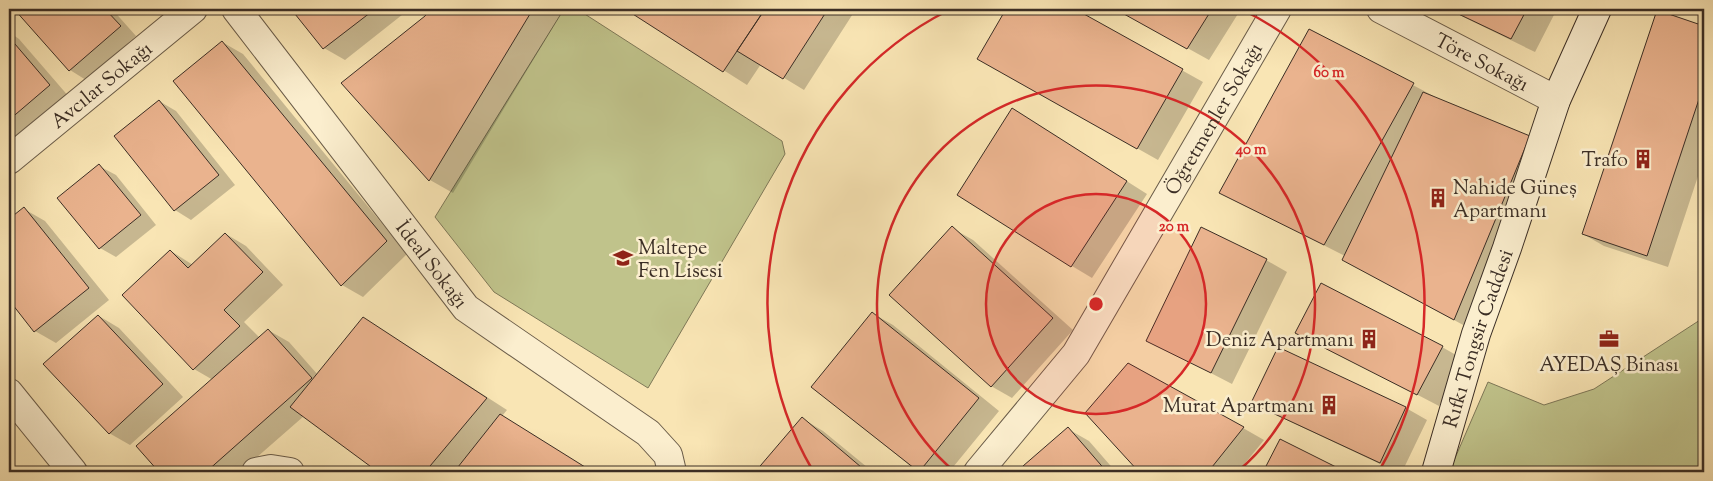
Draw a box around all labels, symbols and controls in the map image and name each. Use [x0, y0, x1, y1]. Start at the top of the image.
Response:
street label: Töre Sokağı [1429, 27, 1533, 100]
street label: Avcılar Sokağı [45, 36, 160, 137]
street label: Öğretmenler Sokağı [1159, 38, 1271, 202]
text: 60 m [1314, 63, 1345, 84]
text: 40 m [1235, 140, 1267, 161]
place label: Trafo [1582, 147, 1628, 176]
building icon: Trafo [1632, 148, 1654, 170]
place label: Nahide Güneş Apartmanı [1453, 175, 1577, 227]
building icon: Nahide Güneş Apartmanı [1427, 187, 1449, 209]
street label: İdeal Sokağı [387, 216, 474, 316]
text: 20 m [1159, 217, 1190, 238]
place label: Maltepe Fen Lisesi [638, 235, 723, 287]
street label: Rıfkı Tongsir Caddesi [1438, 245, 1522, 432]
school or university icon: Maltepe Fen Lisesi [612, 247, 634, 269]
centre of rings [1087, 295, 1105, 313]
place label: Deniz Apartmanı [1206, 327, 1354, 356]
building icon: Deniz Apartmanı [1358, 328, 1380, 350]
office icon: AYEDAŞ Binası [1598, 328, 1620, 350]
place label: AYEDAŞ Binası [1539, 352, 1679, 381]
place label: Murat Apartmanı [1163, 393, 1314, 422]
building icon: Murat Apartmanı [1318, 394, 1340, 416]

